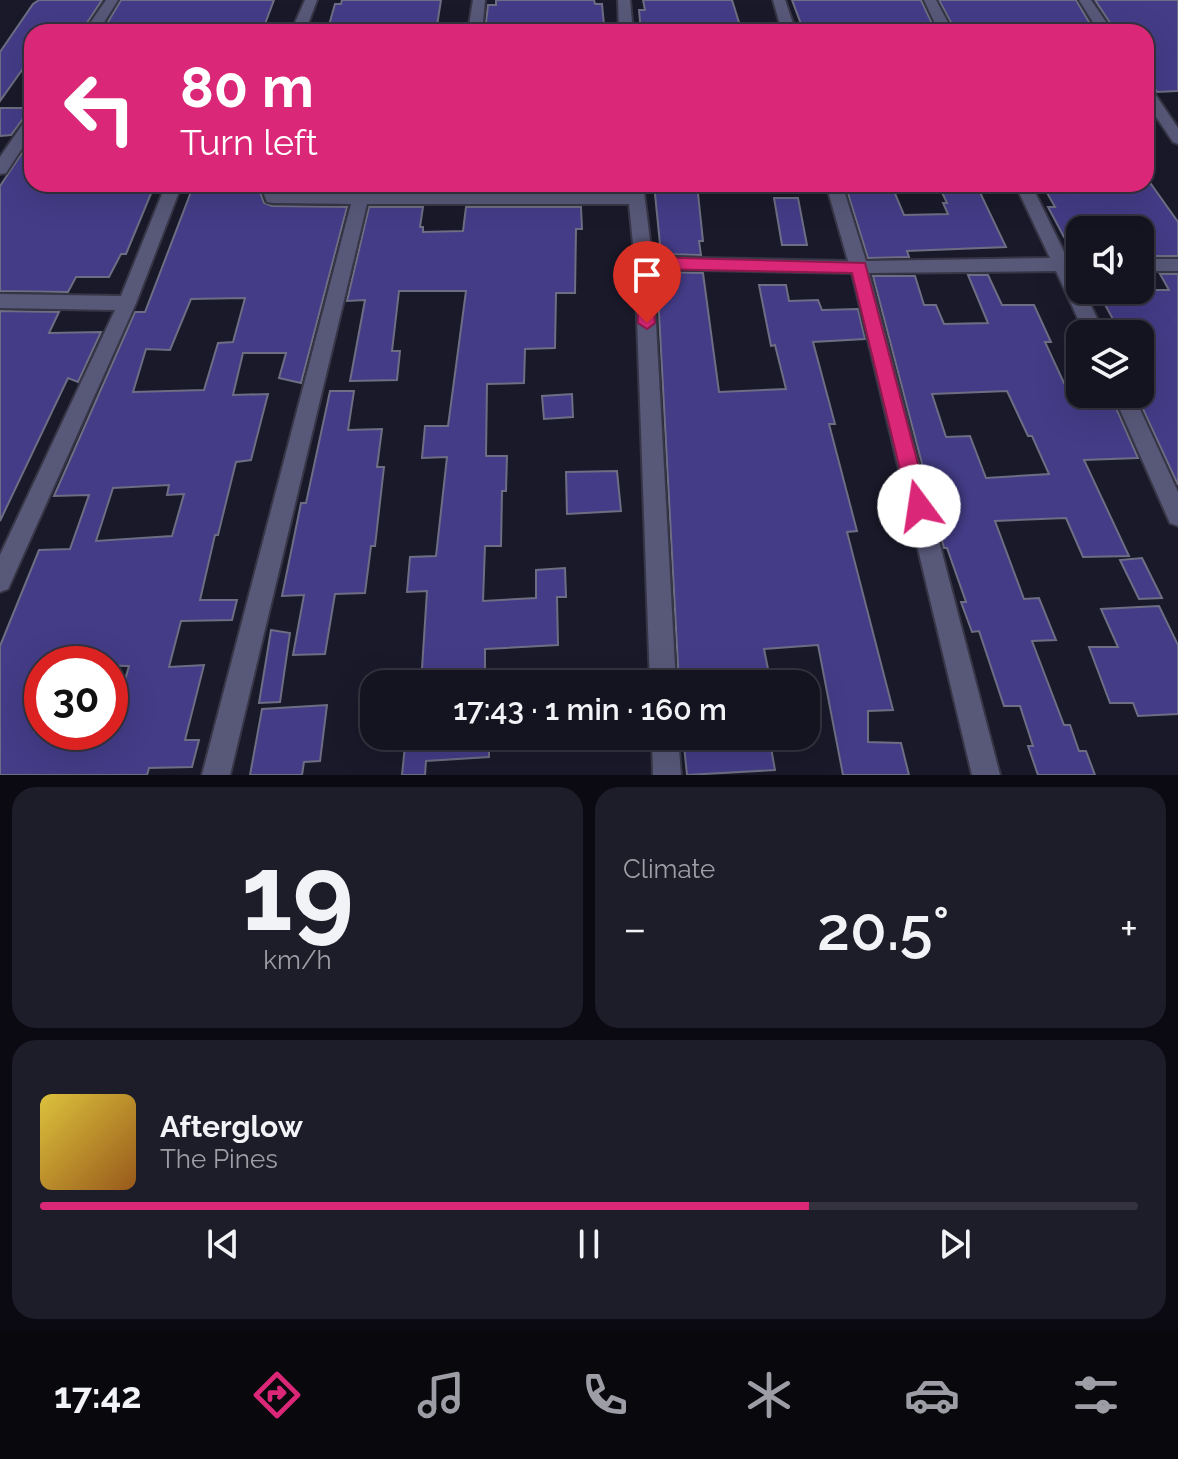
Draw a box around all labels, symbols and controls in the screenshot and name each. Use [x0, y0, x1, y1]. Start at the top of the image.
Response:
text: 80 m [180, 54, 314, 120]
icon: left [48, 56, 152, 160]
text: Turn left [180, 121, 318, 163]
map controls [1066, 216, 1154, 408]
button: sound [1066, 216, 1154, 304]
pin [613, 241, 681, 323]
icon: arrive [625, 253, 669, 297]
button: layers [1066, 320, 1154, 408]
position arrow [877, 464, 961, 548]
speed limit sign: 30 [24, 646, 128, 750]
text: 17:43 · 1 min · 160 m [453, 692, 727, 727]
text: 19 [241, 832, 354, 954]
text: Climate [623, 854, 715, 884]
text: 20.5° [817, 894, 949, 964]
text: − [623, 903, 647, 954]
text: + [1120, 903, 1138, 954]
text: km/h [263, 945, 332, 975]
text: Afterglow [160, 1109, 303, 1144]
text: The Pines [160, 1144, 278, 1174]
icon: previous [201, 1222, 245, 1266]
icon: pause [567, 1222, 611, 1266]
icon: next [933, 1222, 977, 1266]
icon: directions [249, 1367, 305, 1423]
icon: music [413, 1367, 469, 1423]
icon: phone [577, 1367, 633, 1423]
icon: climate [741, 1367, 797, 1423]
icon: car [904, 1367, 960, 1423]
icon: filters [1068, 1367, 1124, 1423]
text: 17:42 [54, 1374, 142, 1416]

